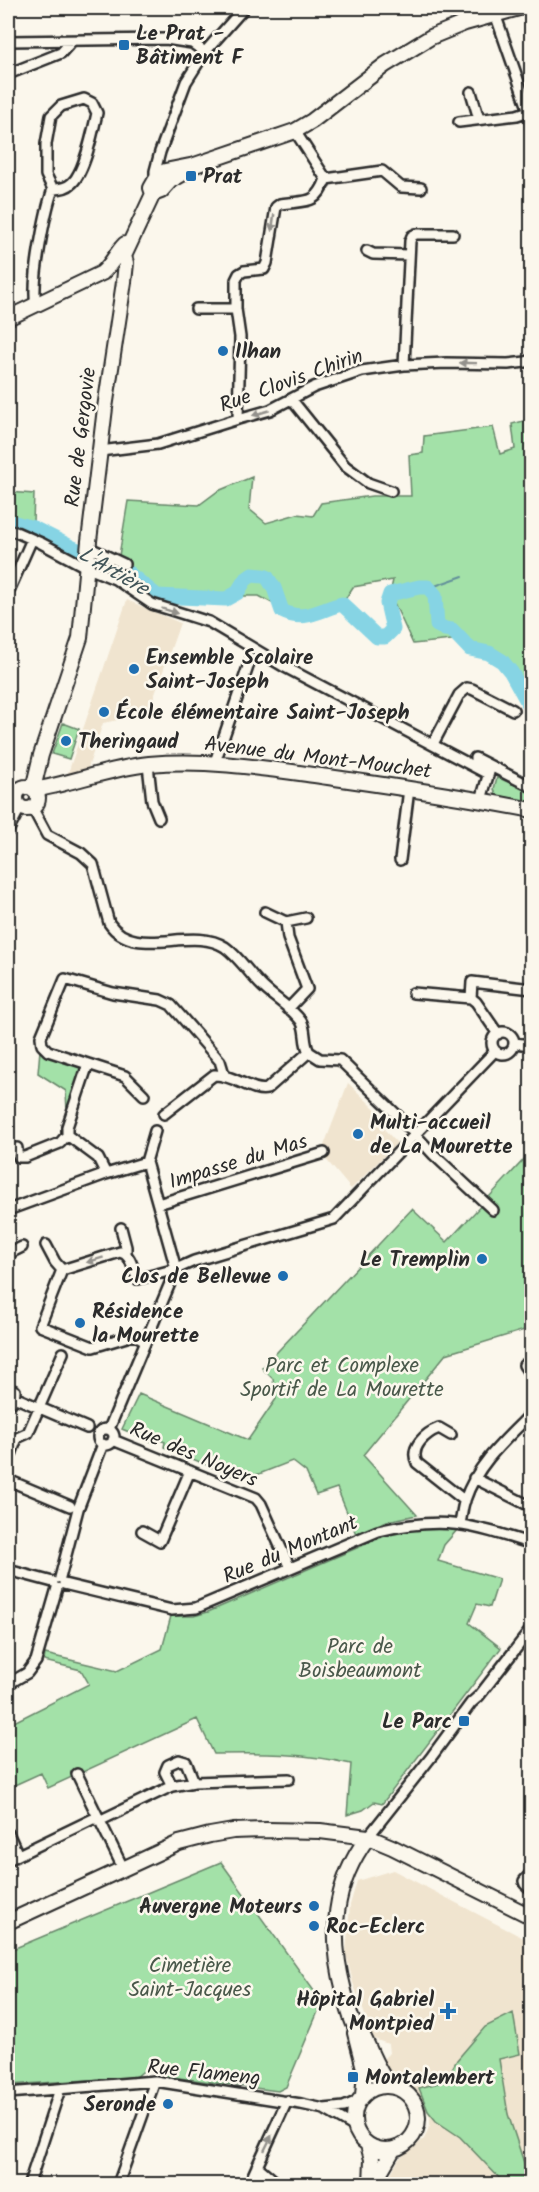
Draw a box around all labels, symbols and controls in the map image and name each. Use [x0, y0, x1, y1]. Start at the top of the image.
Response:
place label: Le Prat - Bâtiment F [136, 18, 245, 75]
marker: Le Prat - Bâtiment F [117, 38, 131, 52]
place label: Prat [203, 161, 243, 194]
marker: Prat [184, 169, 198, 183]
one-way arrow [268, 213, 277, 232]
place label: Ilhan [235, 336, 281, 369]
street label: Rue Clovis Chirin [215, 340, 368, 423]
marker: Ilhan [216, 344, 230, 358]
one-way arrow [458, 358, 477, 368]
street label: Rue de Gergovie [57, 365, 107, 509]
one-way arrow [252, 408, 270, 418]
water label: L'Artière [71, 538, 156, 607]
one-way arrow [161, 607, 179, 616]
place label: Ensemble Scolaire Saint-Joseph [146, 642, 313, 699]
marker: Ensemble Scolaire Saint-Joseph [127, 662, 141, 676]
place label: École élémentaire Saint-Joseph [116, 697, 410, 730]
marker: École élémentaire Saint-Joseph [97, 705, 111, 719]
place label: Theringaud [78, 726, 179, 759]
street label: Avenue du Mont-Mouchet [202, 728, 434, 789]
marker: Theringaud [59, 734, 73, 748]
place label: Multi-accueil de La Mourette [370, 1107, 513, 1164]
street label: Impasse du Mas [165, 1126, 312, 1199]
marker: Multi-accueil de La Mourette [351, 1127, 365, 1141]
place label: Le Tremplin [360, 1244, 470, 1277]
marker: Le Tremplin [475, 1252, 489, 1266]
one-way arrow [86, 1256, 104, 1265]
place label: Clos de Bellevue [121, 1261, 271, 1294]
marker: Clos de Bellevue [276, 1269, 290, 1283]
place label: Résidence la Mourette [92, 1296, 199, 1353]
marker: Résidence la Mourette [73, 1316, 87, 1330]
park label: Parc et Complexe Sportif de La Mourette [240, 1350, 444, 1407]
street label: Rue des Noyers [124, 1414, 263, 1497]
street label: Rue du Montant [218, 1507, 364, 1594]
park label: Parc de Boisbeaumont [299, 1631, 422, 1688]
place label: Le Parc [382, 1706, 452, 1739]
marker: Le Parc [457, 1714, 471, 1728]
place label: Auvergne Moteurs [139, 1891, 302, 1924]
marker: Auvergne Moteurs [307, 1899, 321, 1913]
place label: Roc-Eclerc [326, 1911, 425, 1944]
marker: Roc-Eclerc [307, 1919, 321, 1933]
park label: Cimetière Saint-Jacques [129, 1950, 251, 2007]
place label: Hôpital Gabriel Montpied [296, 1984, 435, 2041]
marker: Hôpital Gabriel Montpied [439, 2002, 457, 2020]
street label: Rue Flameng [146, 2051, 262, 2096]
place label: Montalembert [365, 2062, 495, 2095]
marker: Montalembert [346, 2070, 360, 2084]
place label: Seronde [84, 2089, 156, 2122]
marker: Seronde [161, 2097, 175, 2111]
one-way arrow [264, 2134, 273, 2151]

